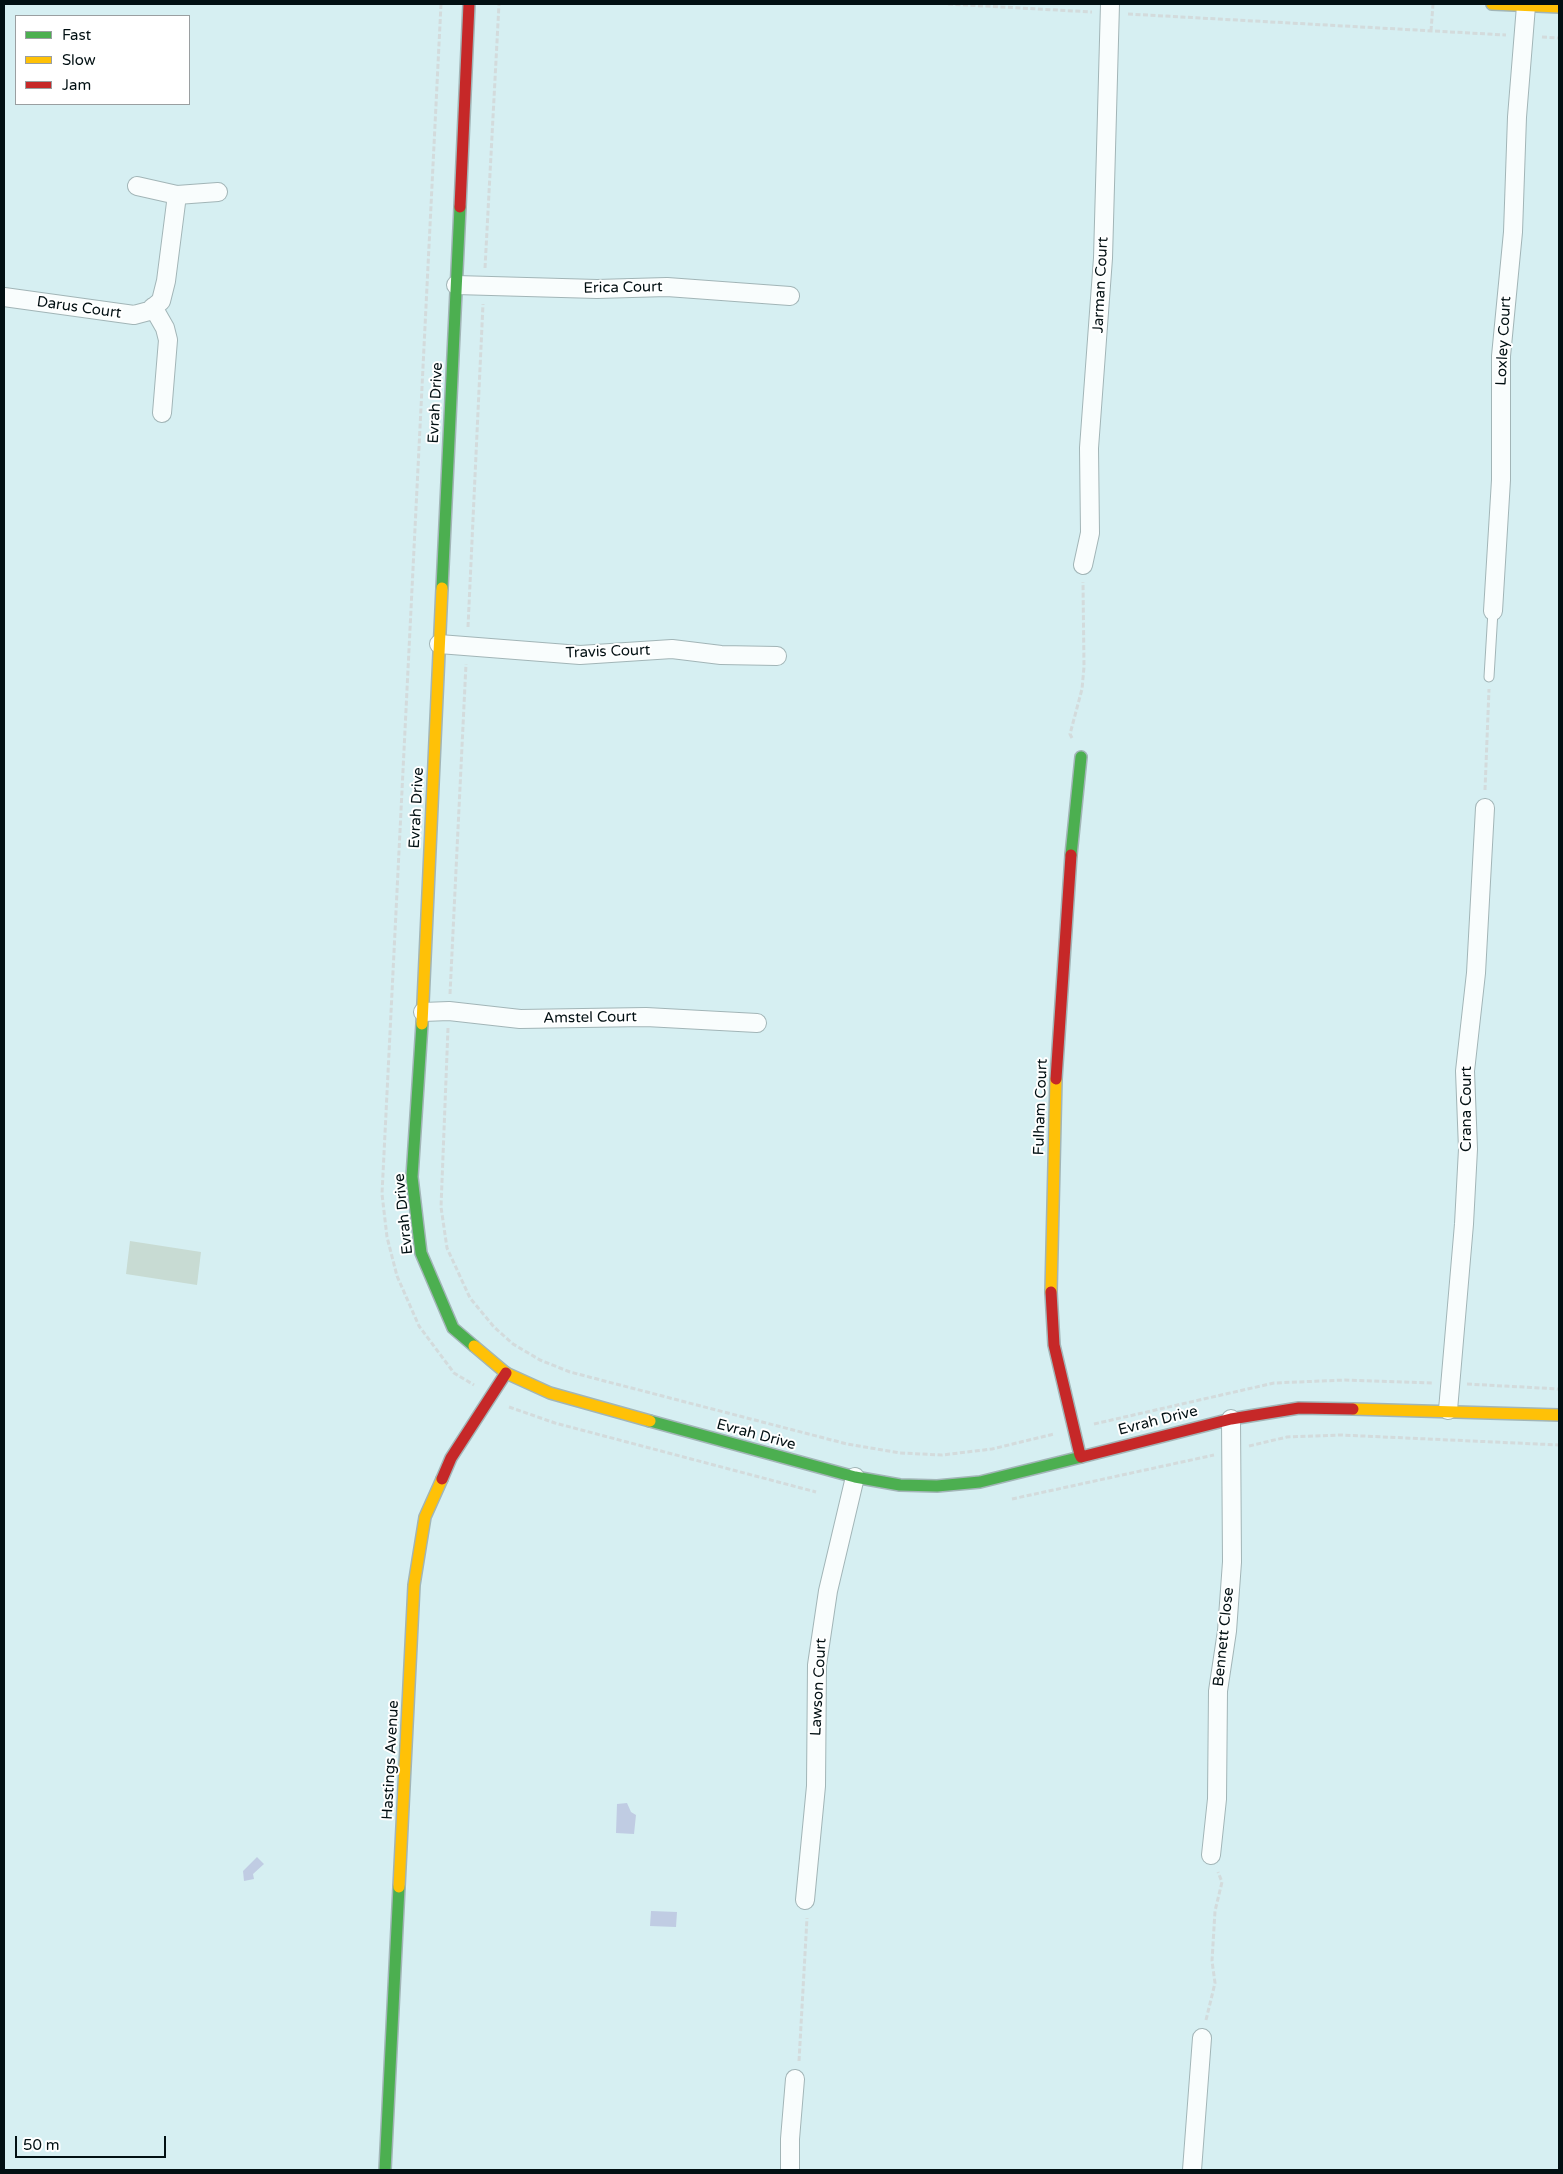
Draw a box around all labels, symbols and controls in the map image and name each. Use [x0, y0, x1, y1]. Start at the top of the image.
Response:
legend [15, 15, 190, 105]
text: Fast [62, 26, 91, 44]
text: Slow [62, 51, 96, 69]
text: Jam [62, 76, 91, 94]
street label: Jarman Court [1089, 236, 1113, 334]
street label: Erica Court [583, 278, 663, 298]
street label: Darus Court [35, 293, 123, 323]
street label: Loxley Court [1493, 296, 1515, 386]
street label: Evrah Drive [425, 362, 447, 444]
street label: Travis Court [565, 642, 651, 662]
street label: Evrah Drive [406, 767, 428, 849]
street label: Amstel Court [543, 1008, 637, 1028]
street label: Fulham Court [1030, 1058, 1052, 1156]
street label: Crana Court [1458, 1066, 1476, 1152]
street label: Evrah Drive [391, 1173, 417, 1255]
street label: Evrah Drive [1116, 1402, 1200, 1440]
street label: Evrah Drive [714, 1416, 798, 1454]
street label: Bennett Close [1210, 1586, 1238, 1688]
street label: Lawson Court [807, 1638, 831, 1736]
street label: Hastings Avenue [379, 1700, 403, 1820]
scale bar [18, 2126, 169, 2158]
text: 50 m [23, 2136, 60, 2154]

